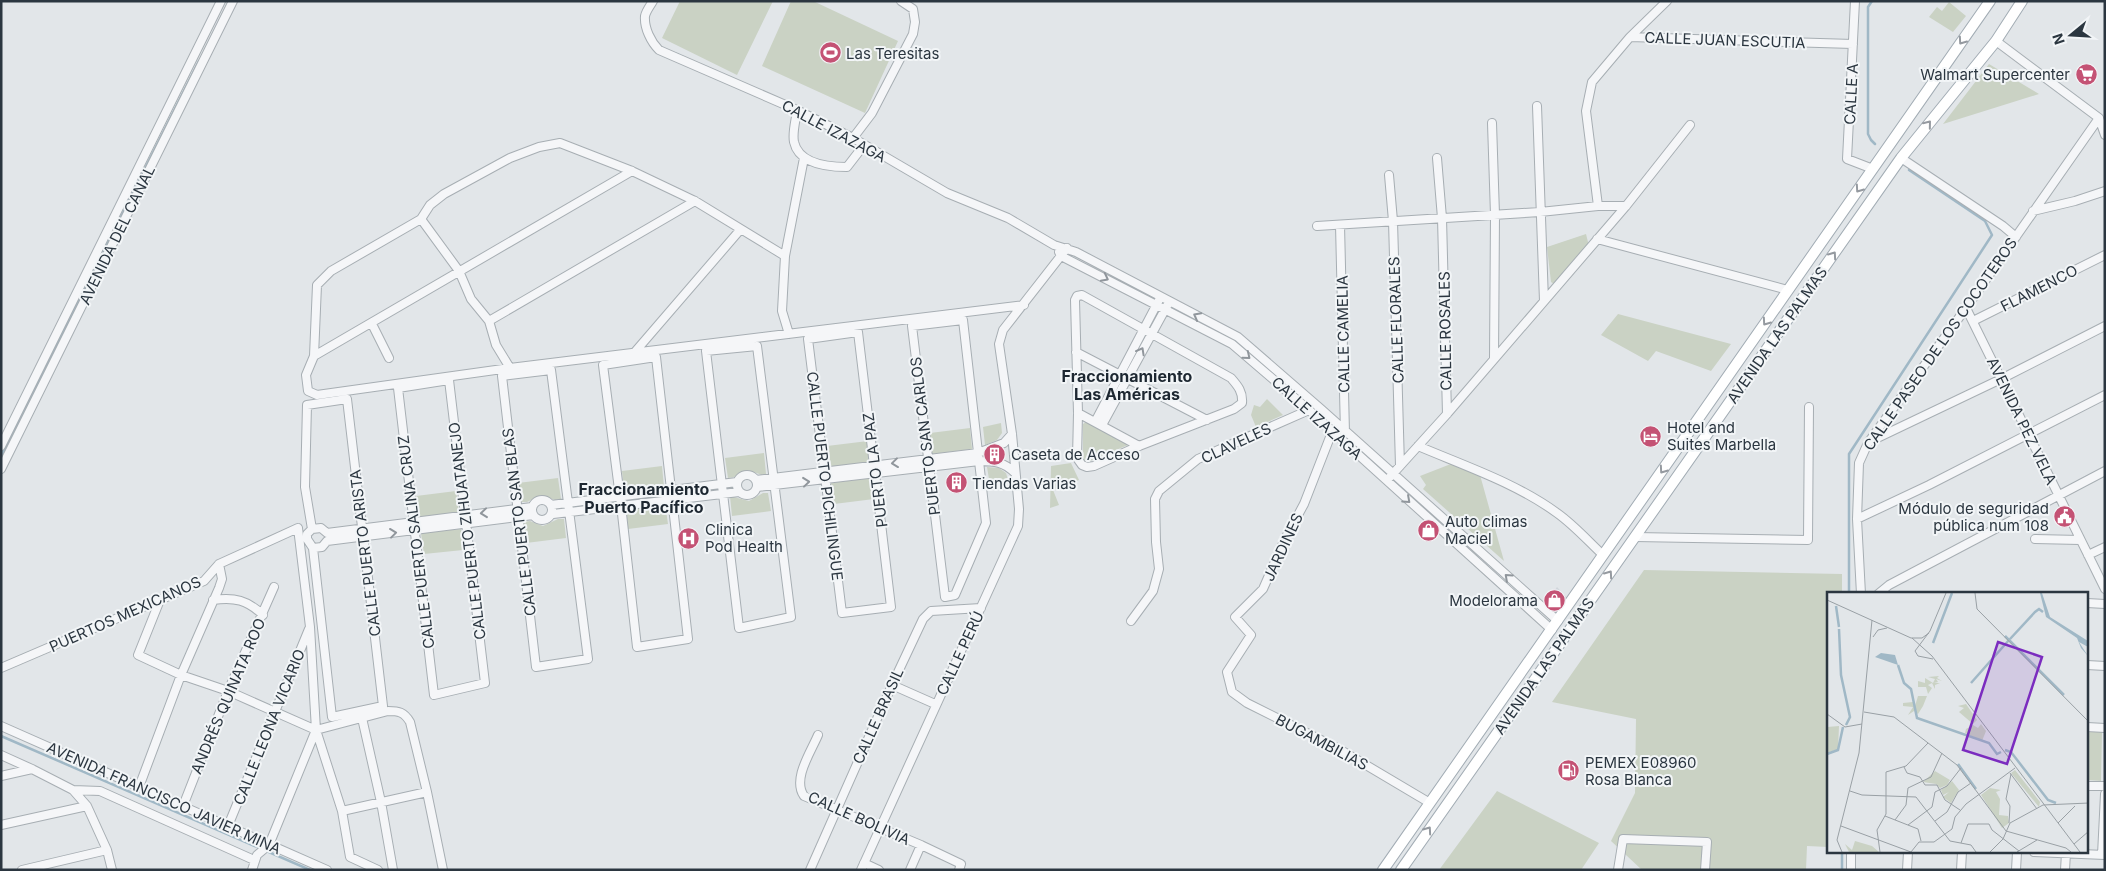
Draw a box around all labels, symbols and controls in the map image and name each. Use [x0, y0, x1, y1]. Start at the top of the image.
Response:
north arrow [2046, 10, 2096, 60]
street label: CALLE JUAN ESCUTIA [1644, 28, 1806, 52]
text: N [2048, 31, 2068, 47]
one-way arrow [1959, 35, 1968, 45]
sports icon: Las Teresitas [818, 41, 842, 65]
place label: Las Teresitas [846, 44, 939, 63]
supermarket icon: Walmart Supercenter [2074, 62, 2098, 86]
street label: CALLE A [1840, 63, 1862, 125]
place label: Walmart Supercenter [1920, 65, 2070, 84]
street label: CALLE IZAZAGA [779, 96, 889, 166]
one-way arrow [1923, 120, 1932, 129]
street label: AVENIDA DEL CANAL [75, 162, 159, 308]
one-way arrow [1856, 183, 1865, 193]
street label: CALLE PASEO DE LOS COCOTEROS [1859, 234, 2021, 454]
one-way arrow [1827, 251, 1836, 261]
street label: CALLE FLORALES [1384, 256, 1408, 384]
street label: FLAMENCO [1997, 260, 2081, 316]
street label: AVENIDA LAS PALMAS [1723, 263, 1831, 407]
street label: CALLE ROSALES [1434, 271, 1456, 391]
one-way arrow [1100, 272, 1109, 282]
street label: CALLE CAMELIA [1332, 275, 1354, 393]
one-way arrow [1193, 312, 1202, 322]
one-way arrow [1763, 316, 1772, 326]
one-way arrow [1135, 348, 1145, 357]
one-way arrow [1241, 350, 1250, 358]
street label: AVENIDA PEZ VELA [1983, 354, 2061, 488]
street label: PUERTO SAN CARLOS [906, 356, 944, 516]
district label: Fraccionamiento Las Américas [1062, 366, 1193, 404]
street label: CALLE PUERTO PICHILINGUE [803, 370, 847, 582]
street label: CALLE IZAZAGA [1268, 372, 1366, 464]
street label: PUERTO LA PAZ [859, 411, 891, 529]
street label: CLAVELES [1198, 418, 1274, 468]
place label: Hotel and Suites Marbella [1667, 418, 1776, 454]
street label: CALLE PUERTO ZIHUATANEJO [444, 421, 490, 641]
hotel icon: Hotel and Suites Marbella [1639, 424, 1663, 448]
street label: CALLE PUERTO SAN BLAS [498, 427, 540, 617]
street label: CALLE PUERTO SALINA CRUZ [393, 434, 439, 650]
building icon: Caseta de Acceso [983, 442, 1007, 466]
place label: Caseta de Acceso [1011, 445, 1140, 464]
one-way arrow [891, 457, 899, 468]
one-way arrow [1660, 464, 1669, 473]
street label: CALLE PUERTO ARISTA [345, 468, 385, 638]
building icon: Tiendas Varias [944, 471, 968, 495]
place label: Tiendas Varias [972, 474, 1077, 493]
one-way arrow [802, 477, 810, 488]
district label: Fraccionamiento Puerto Pacífico [579, 479, 710, 517]
one-way arrow [1401, 494, 1410, 503]
place label: Módulo de seguridad pública num 108 [1898, 499, 2049, 535]
public building icon: Módulo de seguridad pública num 108 [2053, 505, 2077, 529]
one-way arrow [480, 507, 488, 518]
street label: JARDINES [1259, 510, 1307, 584]
place label: Auto climas Maciel [1445, 512, 1528, 548]
shop icon: Auto climas Maciel [1417, 518, 1441, 542]
place label: Clinica Pod Health [705, 520, 783, 556]
hospital icon: Clinica Pod Health [677, 526, 701, 550]
one-way arrow [389, 528, 397, 539]
one-way arrow [1603, 570, 1612, 580]
street label: PUERTOS MEXICANOS [46, 572, 204, 656]
one-way arrow [1505, 574, 1514, 583]
shop icon: Modelorama [1542, 588, 1566, 612]
place label: Modelorama [1449, 591, 1538, 610]
inset map [1827, 592, 2088, 854]
street label: AVENIDA LAS PALMAS [1490, 594, 1598, 738]
street label: CALLE PERÚ [932, 608, 988, 698]
street label: ANDRÉS QUINATA ROO [187, 615, 269, 777]
street label: CALLE LEONA VICARIO [229, 646, 309, 808]
street label: CALLE BRASIL [848, 665, 908, 767]
street label: BUGAMBILIAS [1272, 710, 1372, 774]
street label: AVENIDA FRANCISCO JAVIER MINA [44, 738, 284, 858]
place label: PEMEX E08960 Rosa Blanca [1585, 753, 1696, 789]
fuel station icon: PEMEX E08960 Rosa Blanca [1557, 759, 1581, 783]
street label: CALLE BOLIVIA [805, 787, 913, 849]
one-way arrow [1422, 826, 1431, 835]

